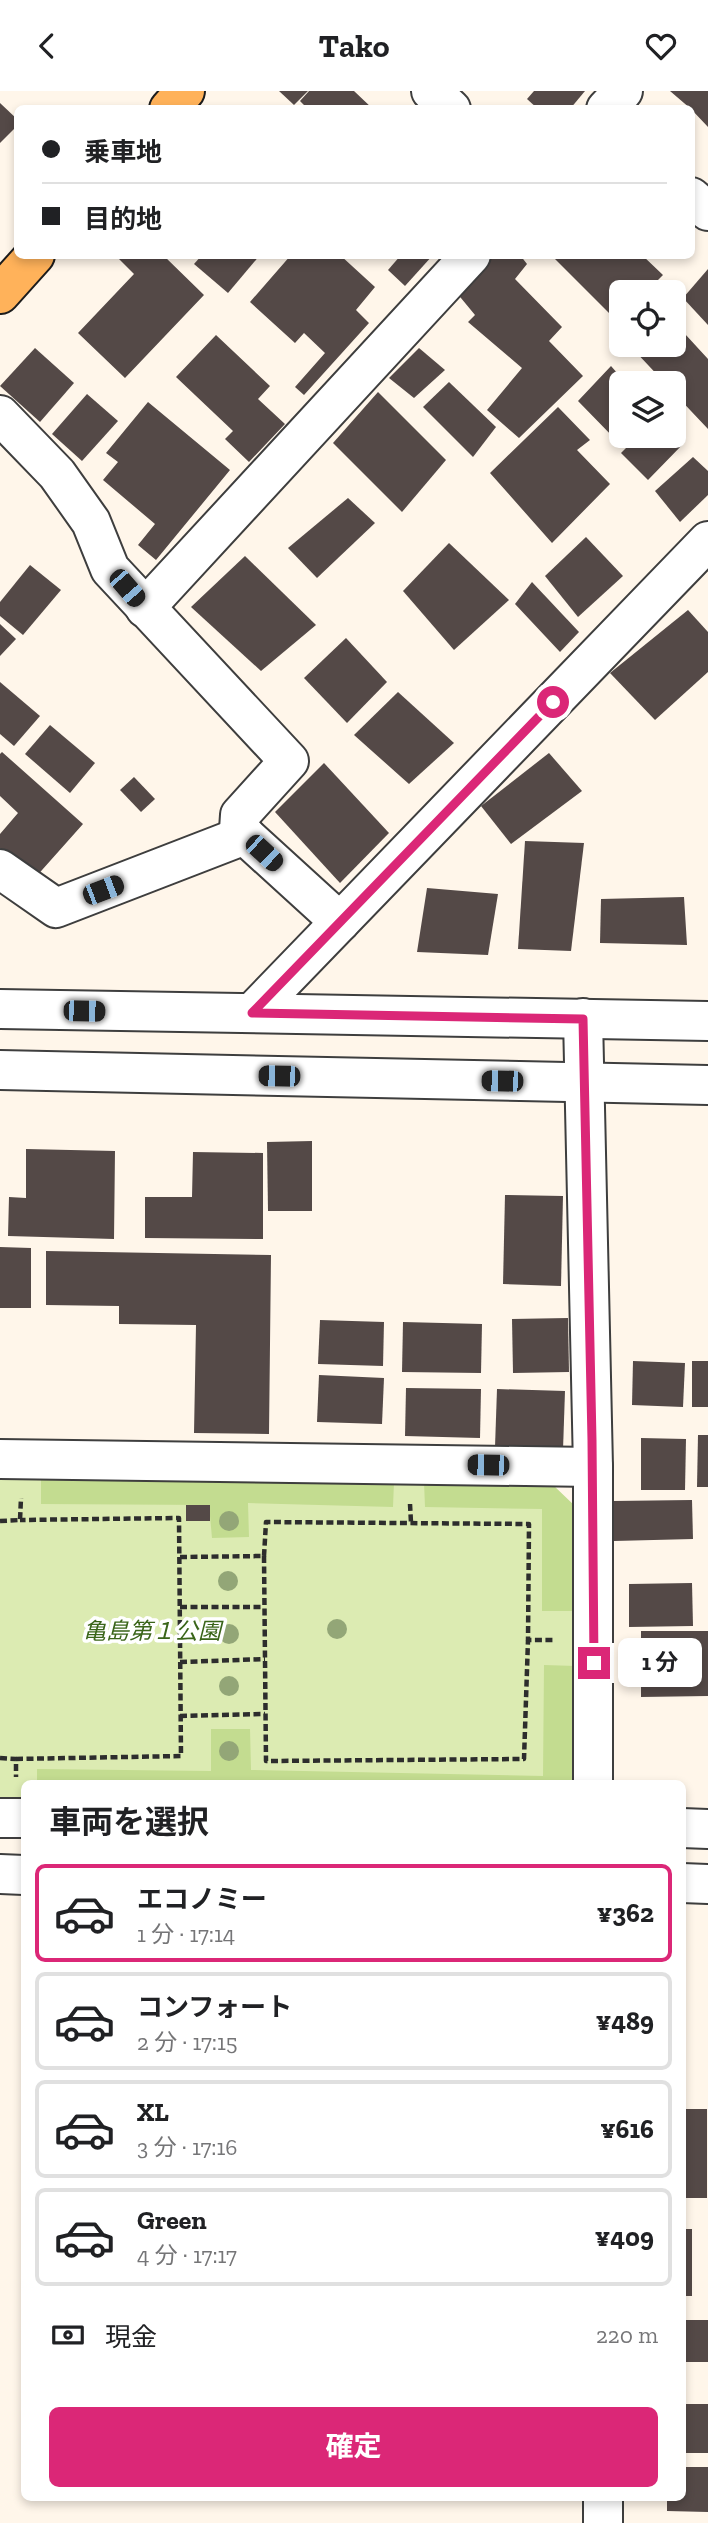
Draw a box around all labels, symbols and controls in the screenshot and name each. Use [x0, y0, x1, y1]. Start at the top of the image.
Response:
icon: back [28, 27, 66, 65]
text: Tako [319, 27, 389, 65]
icon: heart [642, 27, 680, 65]
text: 乗車地 [84, 136, 162, 168]
text: 目的地 [84, 203, 162, 235]
map controls [609, 280, 686, 448]
button: locate [609, 280, 686, 357]
button: layers [609, 371, 686, 448]
car [106, 565, 149, 611]
route start [537, 686, 569, 718]
car [242, 831, 287, 875]
car [80, 873, 127, 907]
car [63, 1000, 106, 1022]
car [258, 1065, 301, 1087]
car [481, 1070, 524, 1092]
car [467, 1454, 510, 1476]
park label: 亀島第１公園 [83, 1617, 224, 1645]
callout: 1 分 [618, 1639, 702, 1687]
route end [578, 1647, 610, 1679]
text: 1 分 [642, 1648, 678, 1676]
text: 車両を選択 [49, 1803, 209, 1841]
icon: car [53, 1882, 116, 1945]
text: エコノミー [137, 1883, 267, 1915]
text: ¥362 [597, 1897, 654, 1929]
text: 1 分 · 17:14 [137, 1920, 235, 1948]
icon: car [53, 1990, 116, 2053]
text: コンフォート [137, 1991, 292, 2023]
text: ¥489 [596, 2005, 654, 2037]
text: 2 分 · 17:15 [137, 2028, 238, 2056]
text: XL [137, 2096, 169, 2128]
icon: car [53, 2098, 116, 2161]
text: ¥616 [600, 2113, 654, 2145]
text: 3 分 · 17:16 [137, 2133, 237, 2161]
text: Green [137, 2204, 207, 2236]
icon: car [53, 2206, 116, 2269]
text: ¥409 [595, 2221, 654, 2253]
text: 4 分 · 17:17 [137, 2241, 237, 2269]
icon: cash [49, 2316, 87, 2354]
text: 現金 [105, 2321, 157, 2353]
text: 220 m [596, 2321, 658, 2349]
button: 確定 [49, 2407, 658, 2487]

